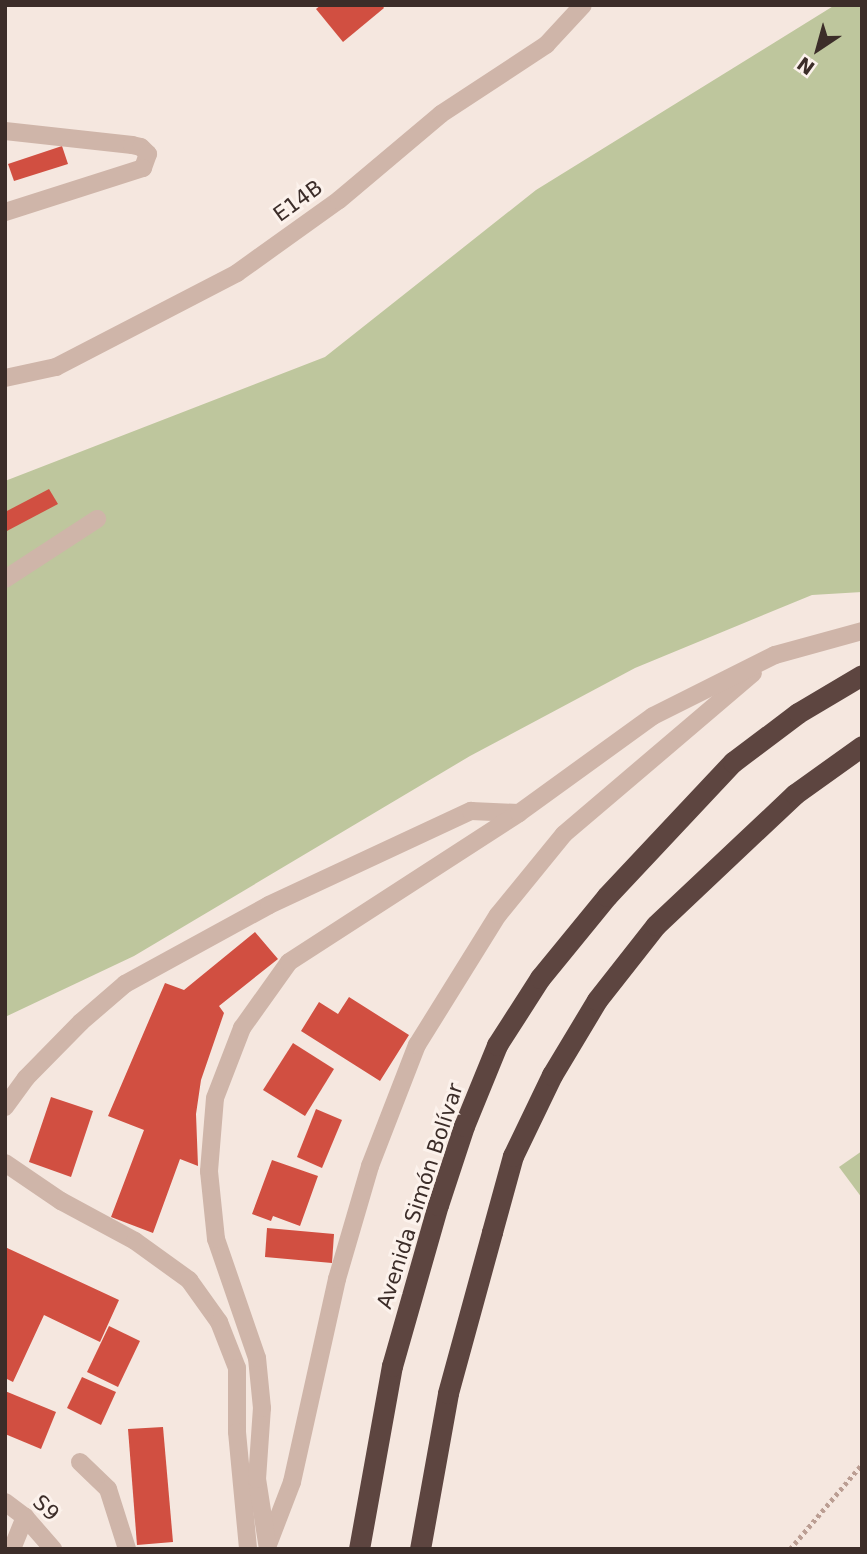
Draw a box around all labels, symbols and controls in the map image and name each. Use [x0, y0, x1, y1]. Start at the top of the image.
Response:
north arrow [783, 14, 853, 84]
text: N [793, 52, 819, 80]
street label: E14B [269, 175, 327, 227]
street label: Avenida Simón Bolívar [372, 1080, 468, 1312]
street label: S9 [28, 1490, 64, 1526]

